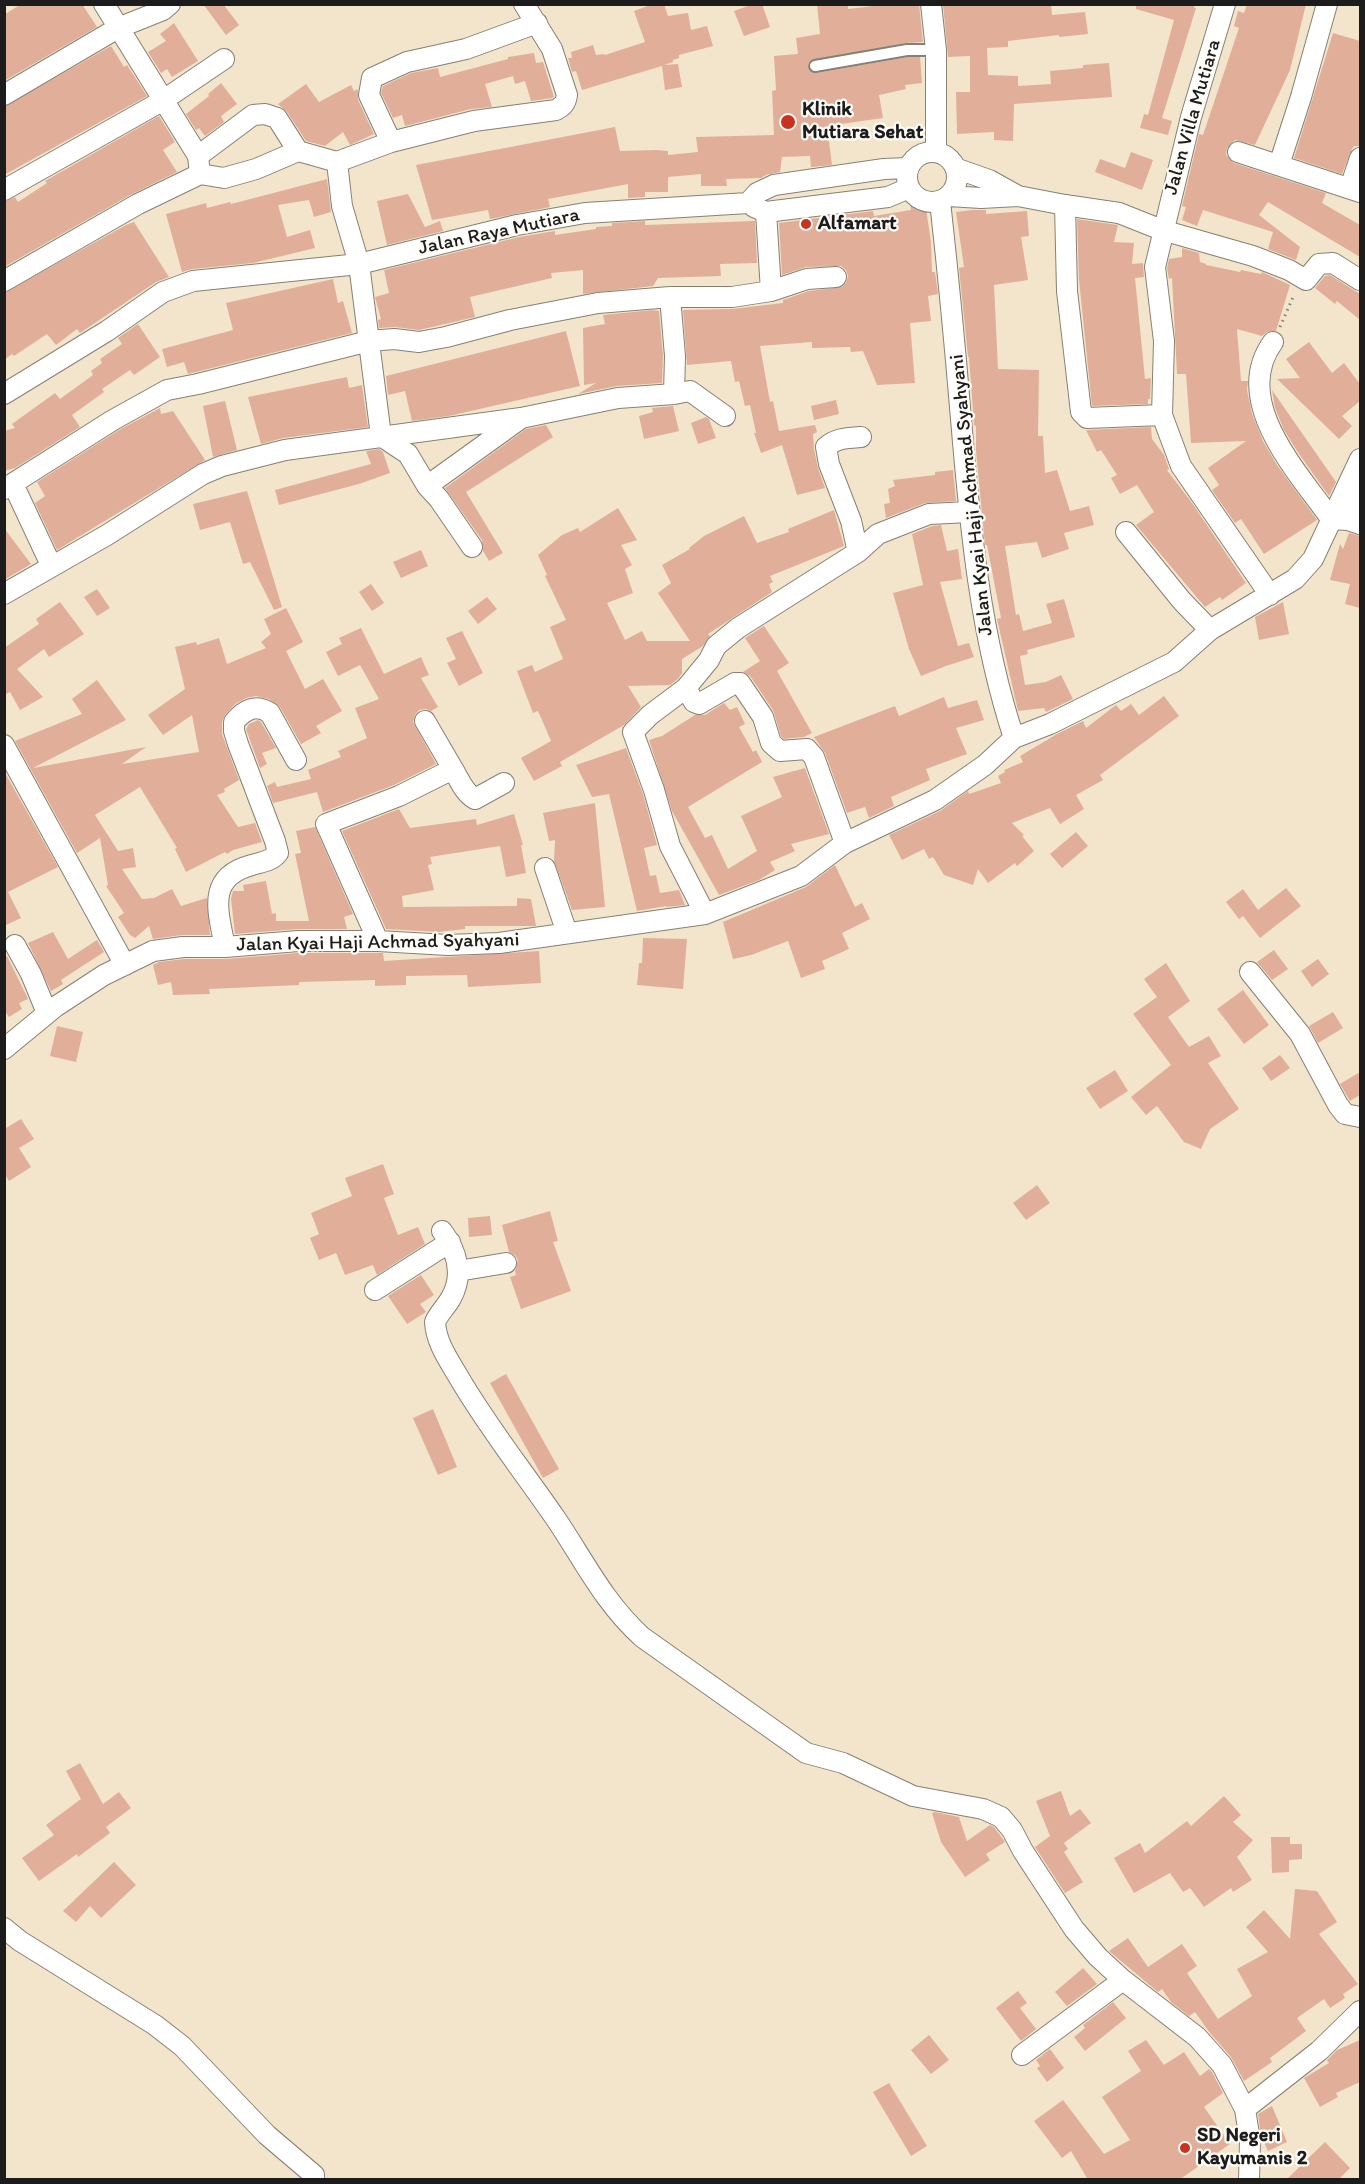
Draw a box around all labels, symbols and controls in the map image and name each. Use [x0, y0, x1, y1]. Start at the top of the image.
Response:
street label: Jalan Villa Mutiara [1159, 36, 1227, 198]
place label: Klinik Mutiara Sehat [802, 98, 923, 145]
marker: Klinik Mutiara Sehat [779, 113, 797, 131]
street label: Jalan Raya Mutiara [416, 203, 582, 261]
place label: Alfamart [818, 212, 897, 236]
marker: Alfamart [799, 217, 813, 231]
street label: Jalan Kyai Haji Achmad Syahyani [945, 353, 999, 637]
street label: Jalan Kyai Haji Achmad Syahyani [236, 929, 520, 957]
place label: SD Negeri Kayumanis 2 [1197, 2124, 1307, 2171]
marker: SD Negeri Kayumanis 2 [1178, 2141, 1192, 2155]

